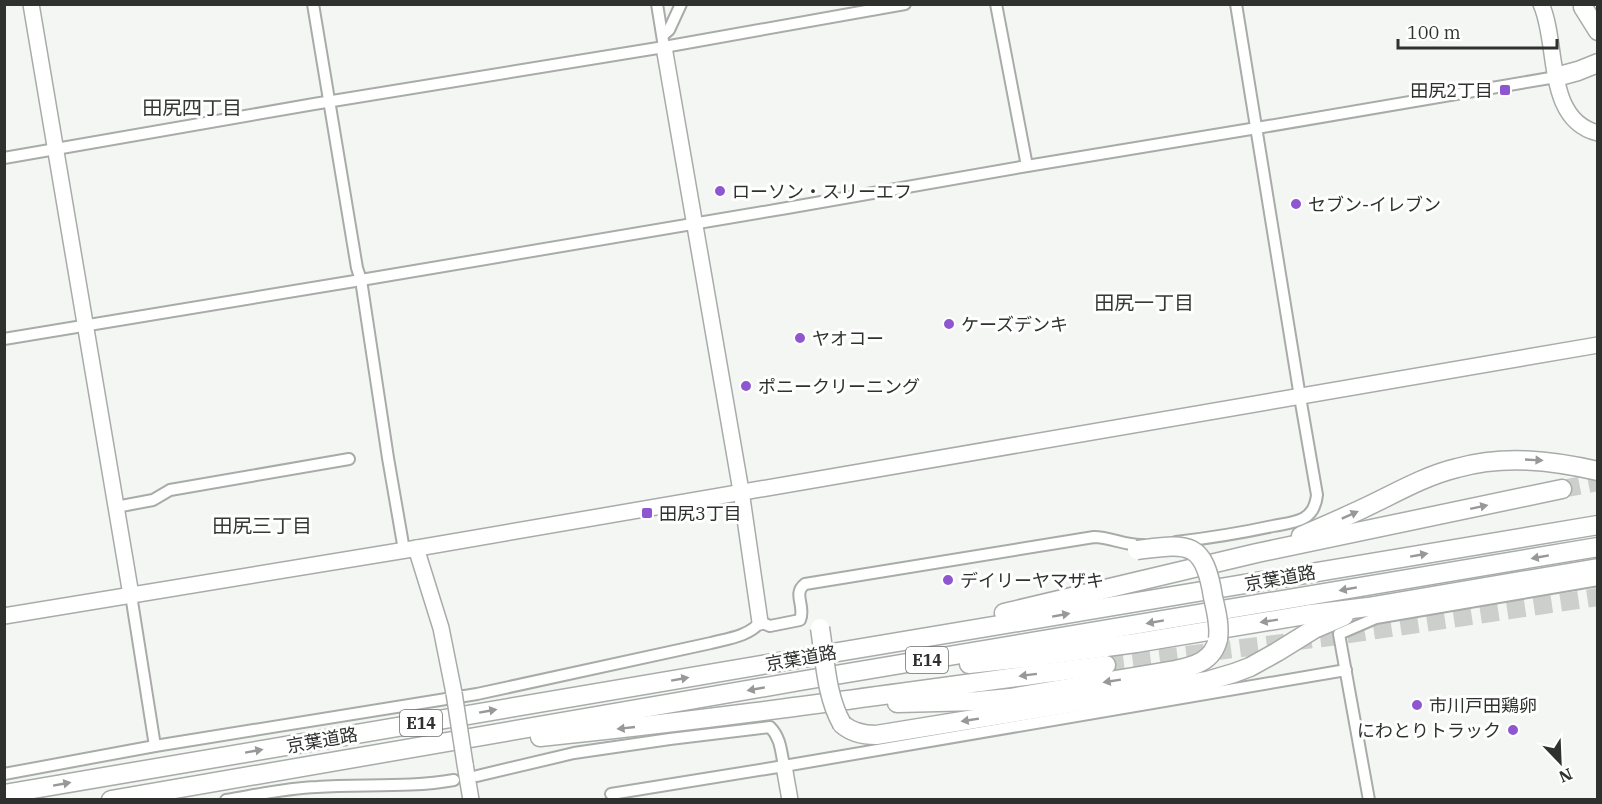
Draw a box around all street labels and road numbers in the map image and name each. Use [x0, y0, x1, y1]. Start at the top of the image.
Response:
street label: 京葉道路 [1243, 560, 1317, 596]
street label: 京葉道路 [764, 640, 838, 676]
road number: E14 [906, 647, 948, 673]
road number: E14 [400, 710, 442, 736]
street label: 京葉道路 [285, 722, 359, 758]

